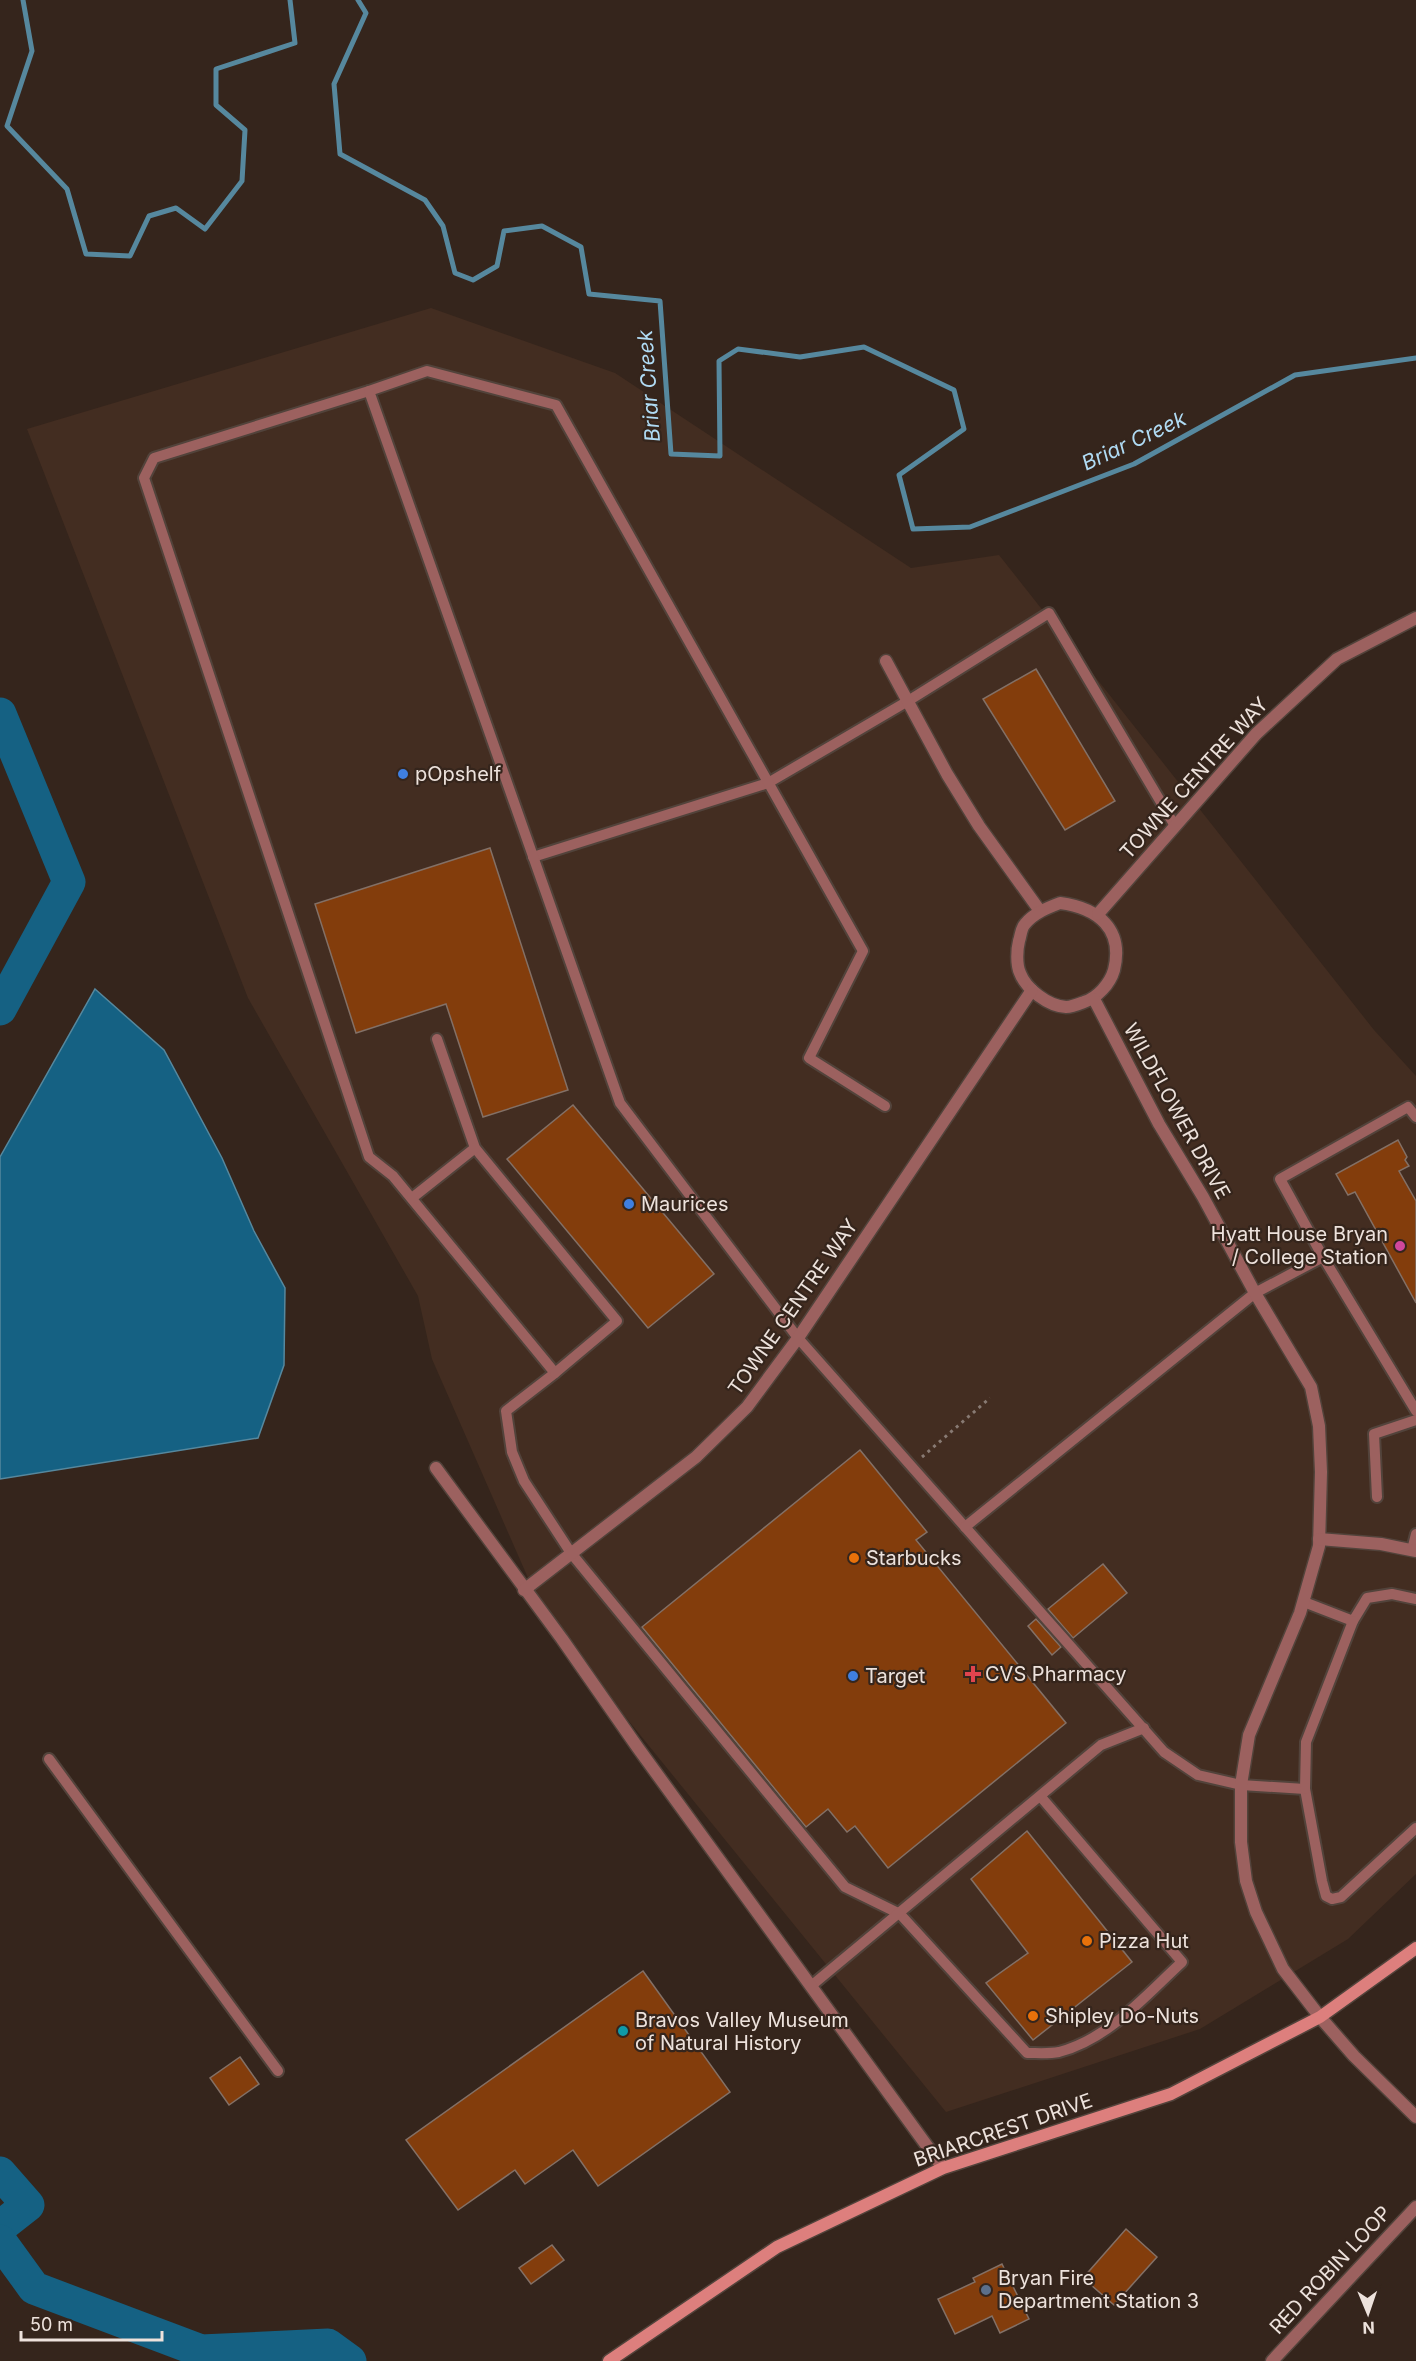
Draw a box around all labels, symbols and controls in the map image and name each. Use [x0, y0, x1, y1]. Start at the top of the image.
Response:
water label: Briar Creek [632, 329, 665, 443]
water label: Briar Creek [1078, 405, 1190, 476]
street label: TOWNE CENTRE WAY [1115, 692, 1273, 864]
place label: pOpshelf [415, 762, 502, 786]
marker: pOpshelf [396, 767, 410, 781]
street label: WILDFLOWER DRIVE [1119, 1019, 1235, 1203]
place label: Maurices [641, 1192, 728, 1216]
marker: Maurices [622, 1197, 636, 1211]
street label: TOWNE CENTRE WAY [723, 1214, 863, 1400]
place label: Hyatt House Bryan / College Station [1211, 1222, 1388, 1269]
marker: Hyatt House Bryan / College Station [1393, 1239, 1407, 1253]
place label: Starbucks [866, 1546, 962, 1570]
marker: Starbucks [847, 1551, 861, 1565]
place label: CVS Pharmacy [985, 1662, 1127, 1686]
place label: Target [865, 1664, 926, 1688]
marker: CVS Pharmacy [966, 1667, 980, 1681]
marker: Target [846, 1669, 860, 1683]
place label: Pizza Hut [1099, 1929, 1189, 1953]
marker: Pizza Hut [1080, 1934, 1094, 1948]
place label: Shipley Do-Nuts [1045, 2004, 1199, 2028]
place label: Bravos Valley Museum of Natural History [635, 2008, 849, 2055]
marker: Shipley Do-Nuts [1026, 2009, 1040, 2023]
marker: Bravos Valley Museum of Natural History [616, 2024, 630, 2038]
street label: BRIARCREST DRIVE [911, 2088, 1095, 2172]
street label: RED ROBIN LOOP [1264, 2201, 1396, 2339]
place label: Bryan Fire Department Station 3 [998, 2266, 1199, 2313]
marker: Bryan Fire Department Station 3 [979, 2283, 993, 2297]
north arrow [1338, 2283, 1398, 2343]
scale bar [21, 2304, 162, 2342]
text: 50 m [30, 2314, 73, 2335]

